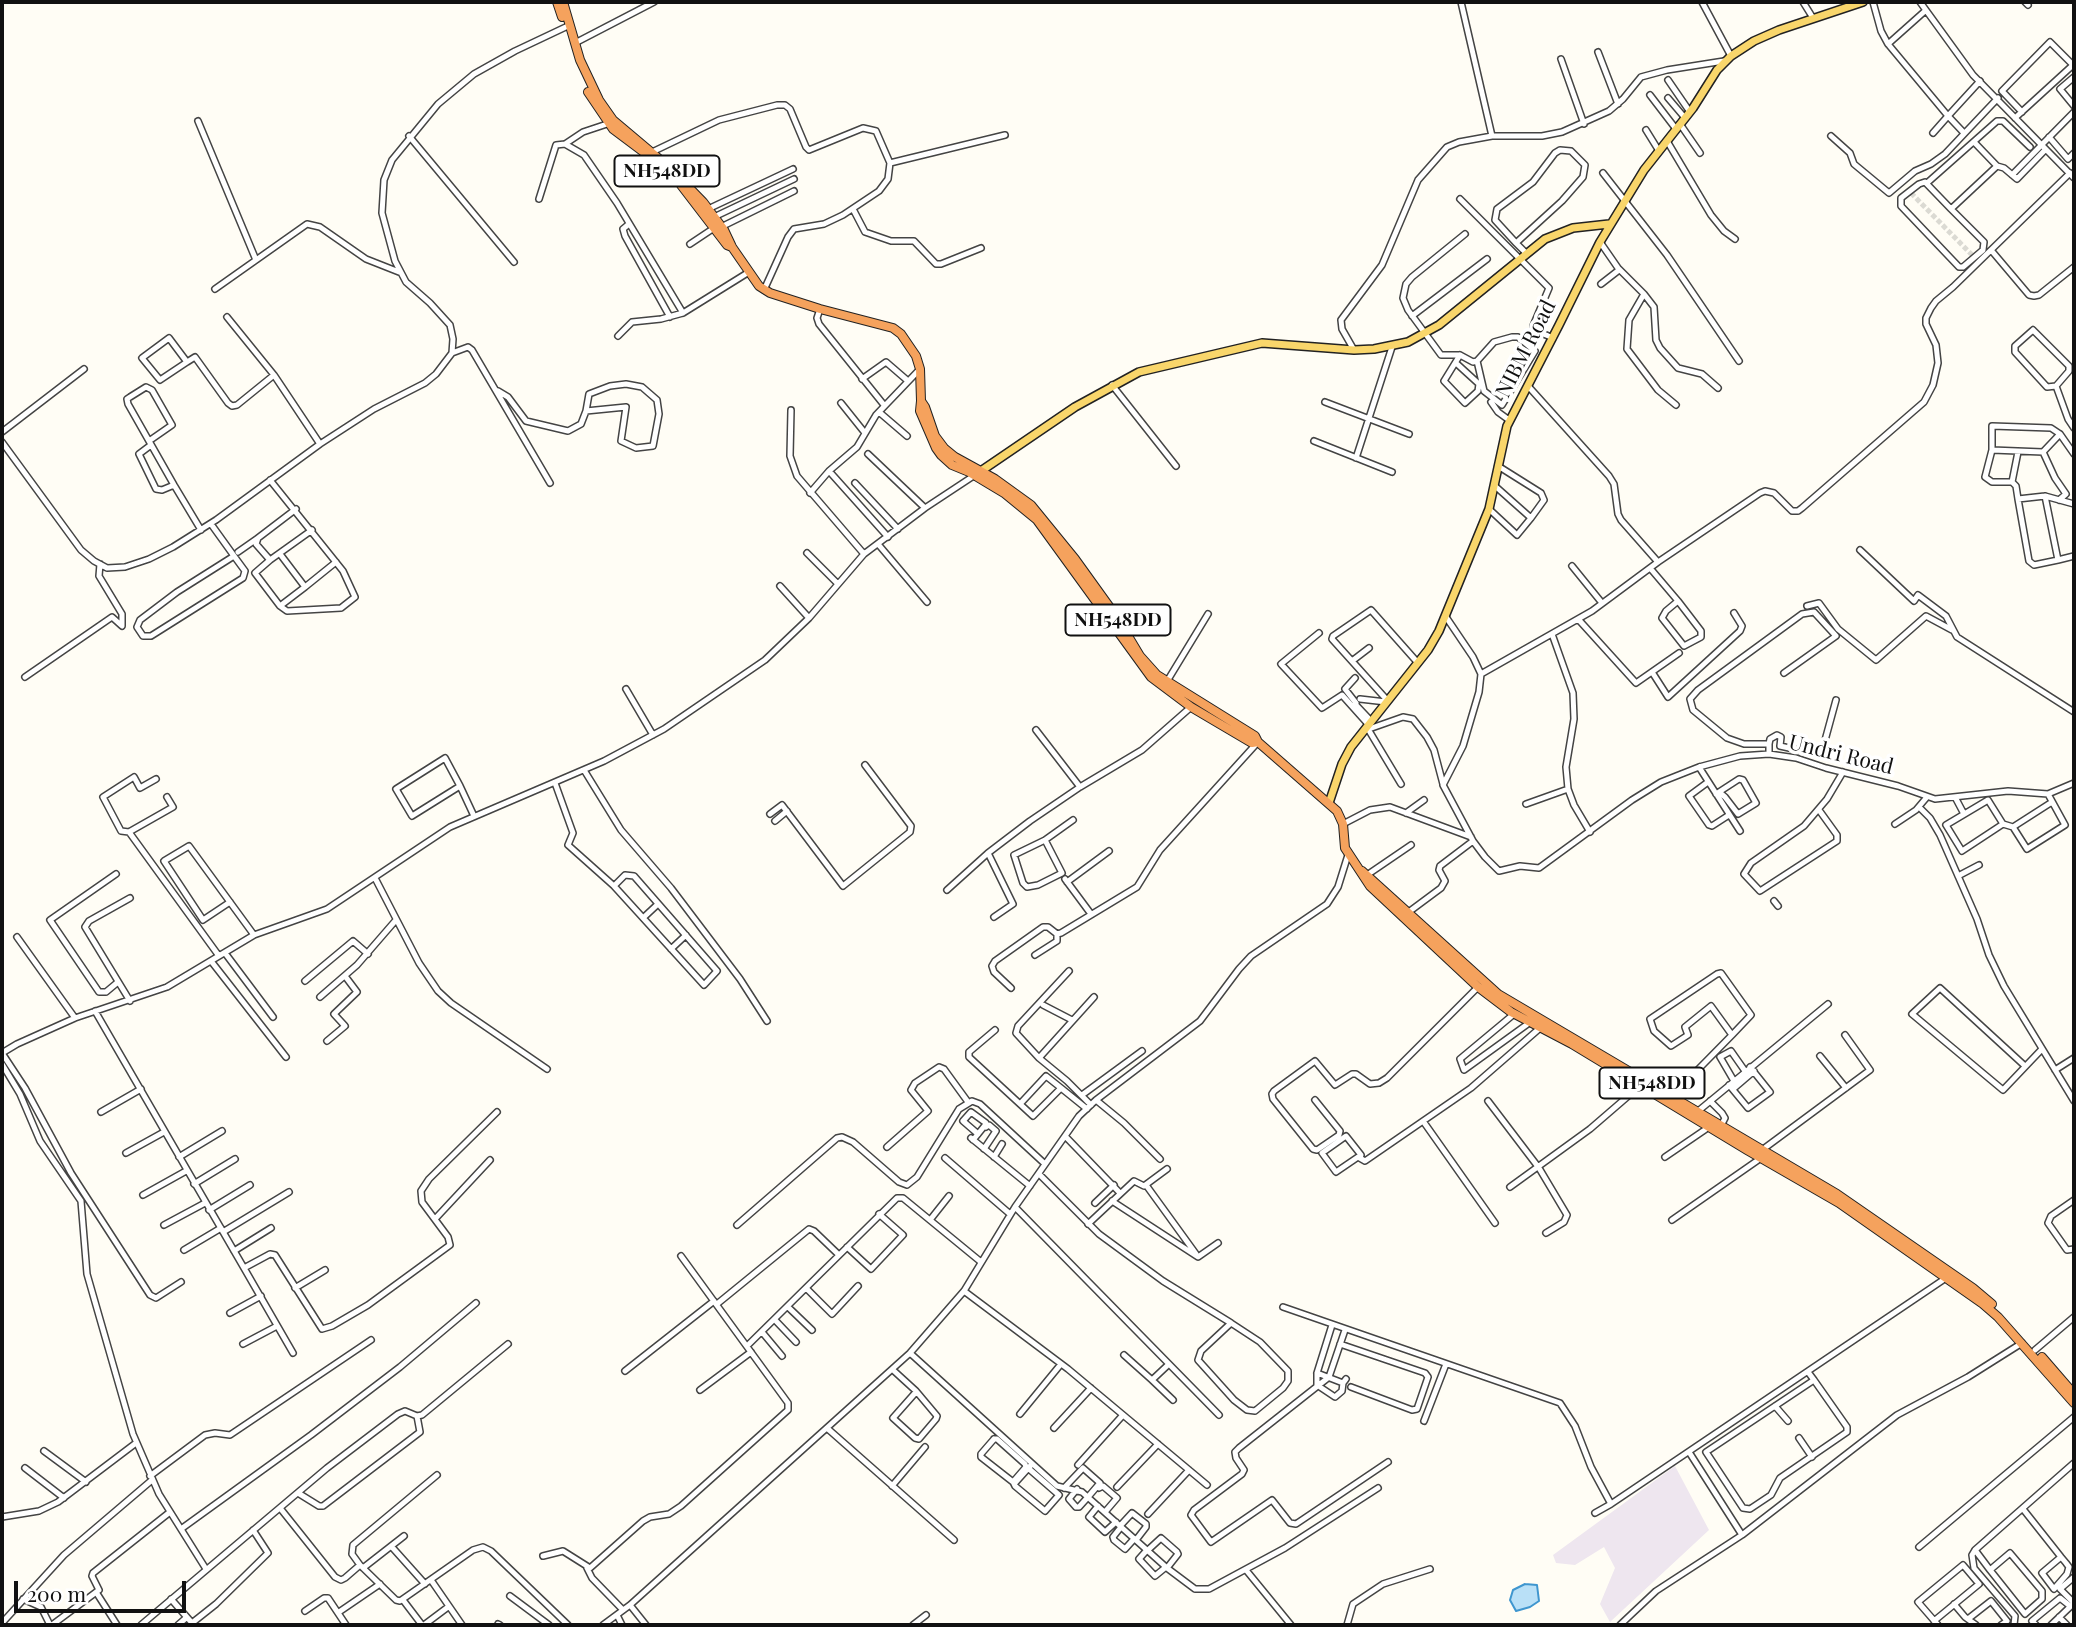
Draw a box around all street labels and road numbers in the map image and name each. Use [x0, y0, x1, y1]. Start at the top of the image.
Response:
road number: NH548DD [614, 155, 720, 186]
street label: NIBM Road [1491, 296, 1561, 402]
road number: NH548DD [1066, 604, 1170, 636]
street label: Undri Road [1786, 730, 1896, 780]
road number: NH548DD [1600, 1068, 1704, 1098]

